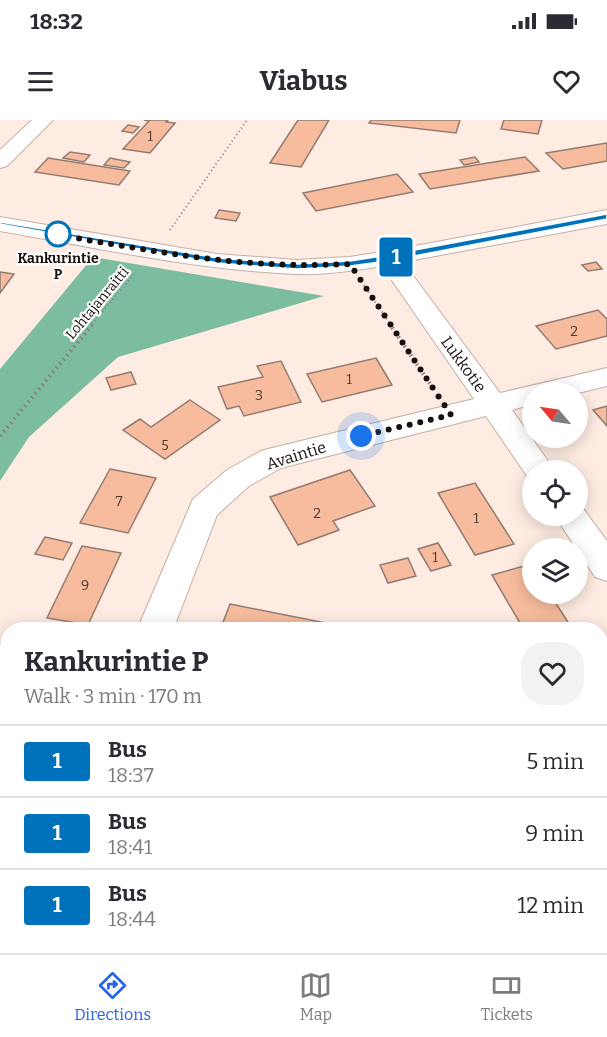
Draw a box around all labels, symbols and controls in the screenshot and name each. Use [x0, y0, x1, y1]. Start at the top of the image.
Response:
text: 18:32 [30, 8, 83, 35]
icon: menu [24, 65, 57, 98]
text: Viabus [259, 65, 348, 97]
icon: heart [550, 65, 583, 98]
house number: 1 [147, 128, 153, 145]
marker: Kankurintie P [45, 221, 71, 247]
line badge: 1 [376, 238, 416, 276]
text: 1 [391, 244, 401, 270]
place label: Kankurintie P [17, 250, 99, 283]
street label: Lohtajanraitti [62, 264, 133, 343]
house number: 2 [570, 323, 578, 340]
street label: Lukkotie [437, 333, 490, 396]
house number: 1 [346, 371, 352, 388]
north arrow [522, 382, 588, 448]
map controls [522, 382, 588, 604]
house number: 3 [255, 387, 263, 404]
your location [346, 421, 376, 451]
house number: 5 [161, 437, 169, 454]
street label: Avaintie [264, 437, 328, 474]
button: locate [522, 460, 588, 526]
house number: 7 [115, 493, 123, 510]
house number: 2 [313, 505, 321, 522]
house number: 1 [473, 510, 479, 527]
button: layers [522, 538, 588, 604]
house number: 1 [432, 549, 438, 566]
house number: 9 [81, 577, 89, 594]
button: heart [521, 642, 584, 705]
text: Kankurintie P [24, 645, 208, 678]
text: Walk · 3 min · 170 m [24, 684, 202, 708]
text: Bus [108, 736, 147, 763]
text: 1 [52, 748, 62, 774]
text: 5 min [526, 748, 584, 775]
text: 18:37 [108, 763, 154, 787]
text: Bus [108, 808, 147, 835]
text: 1 [52, 820, 62, 846]
text: 9 min [525, 820, 584, 847]
text: 18:41 [108, 835, 152, 859]
text: Bus [108, 880, 147, 907]
text: 1 [52, 892, 62, 918]
text: 12 min [517, 892, 584, 919]
text: 18:44 [108, 907, 156, 931]
tab: Directions [74, 969, 151, 1024]
tab: Map [299, 969, 332, 1024]
tab: Tickets [481, 969, 533, 1024]

